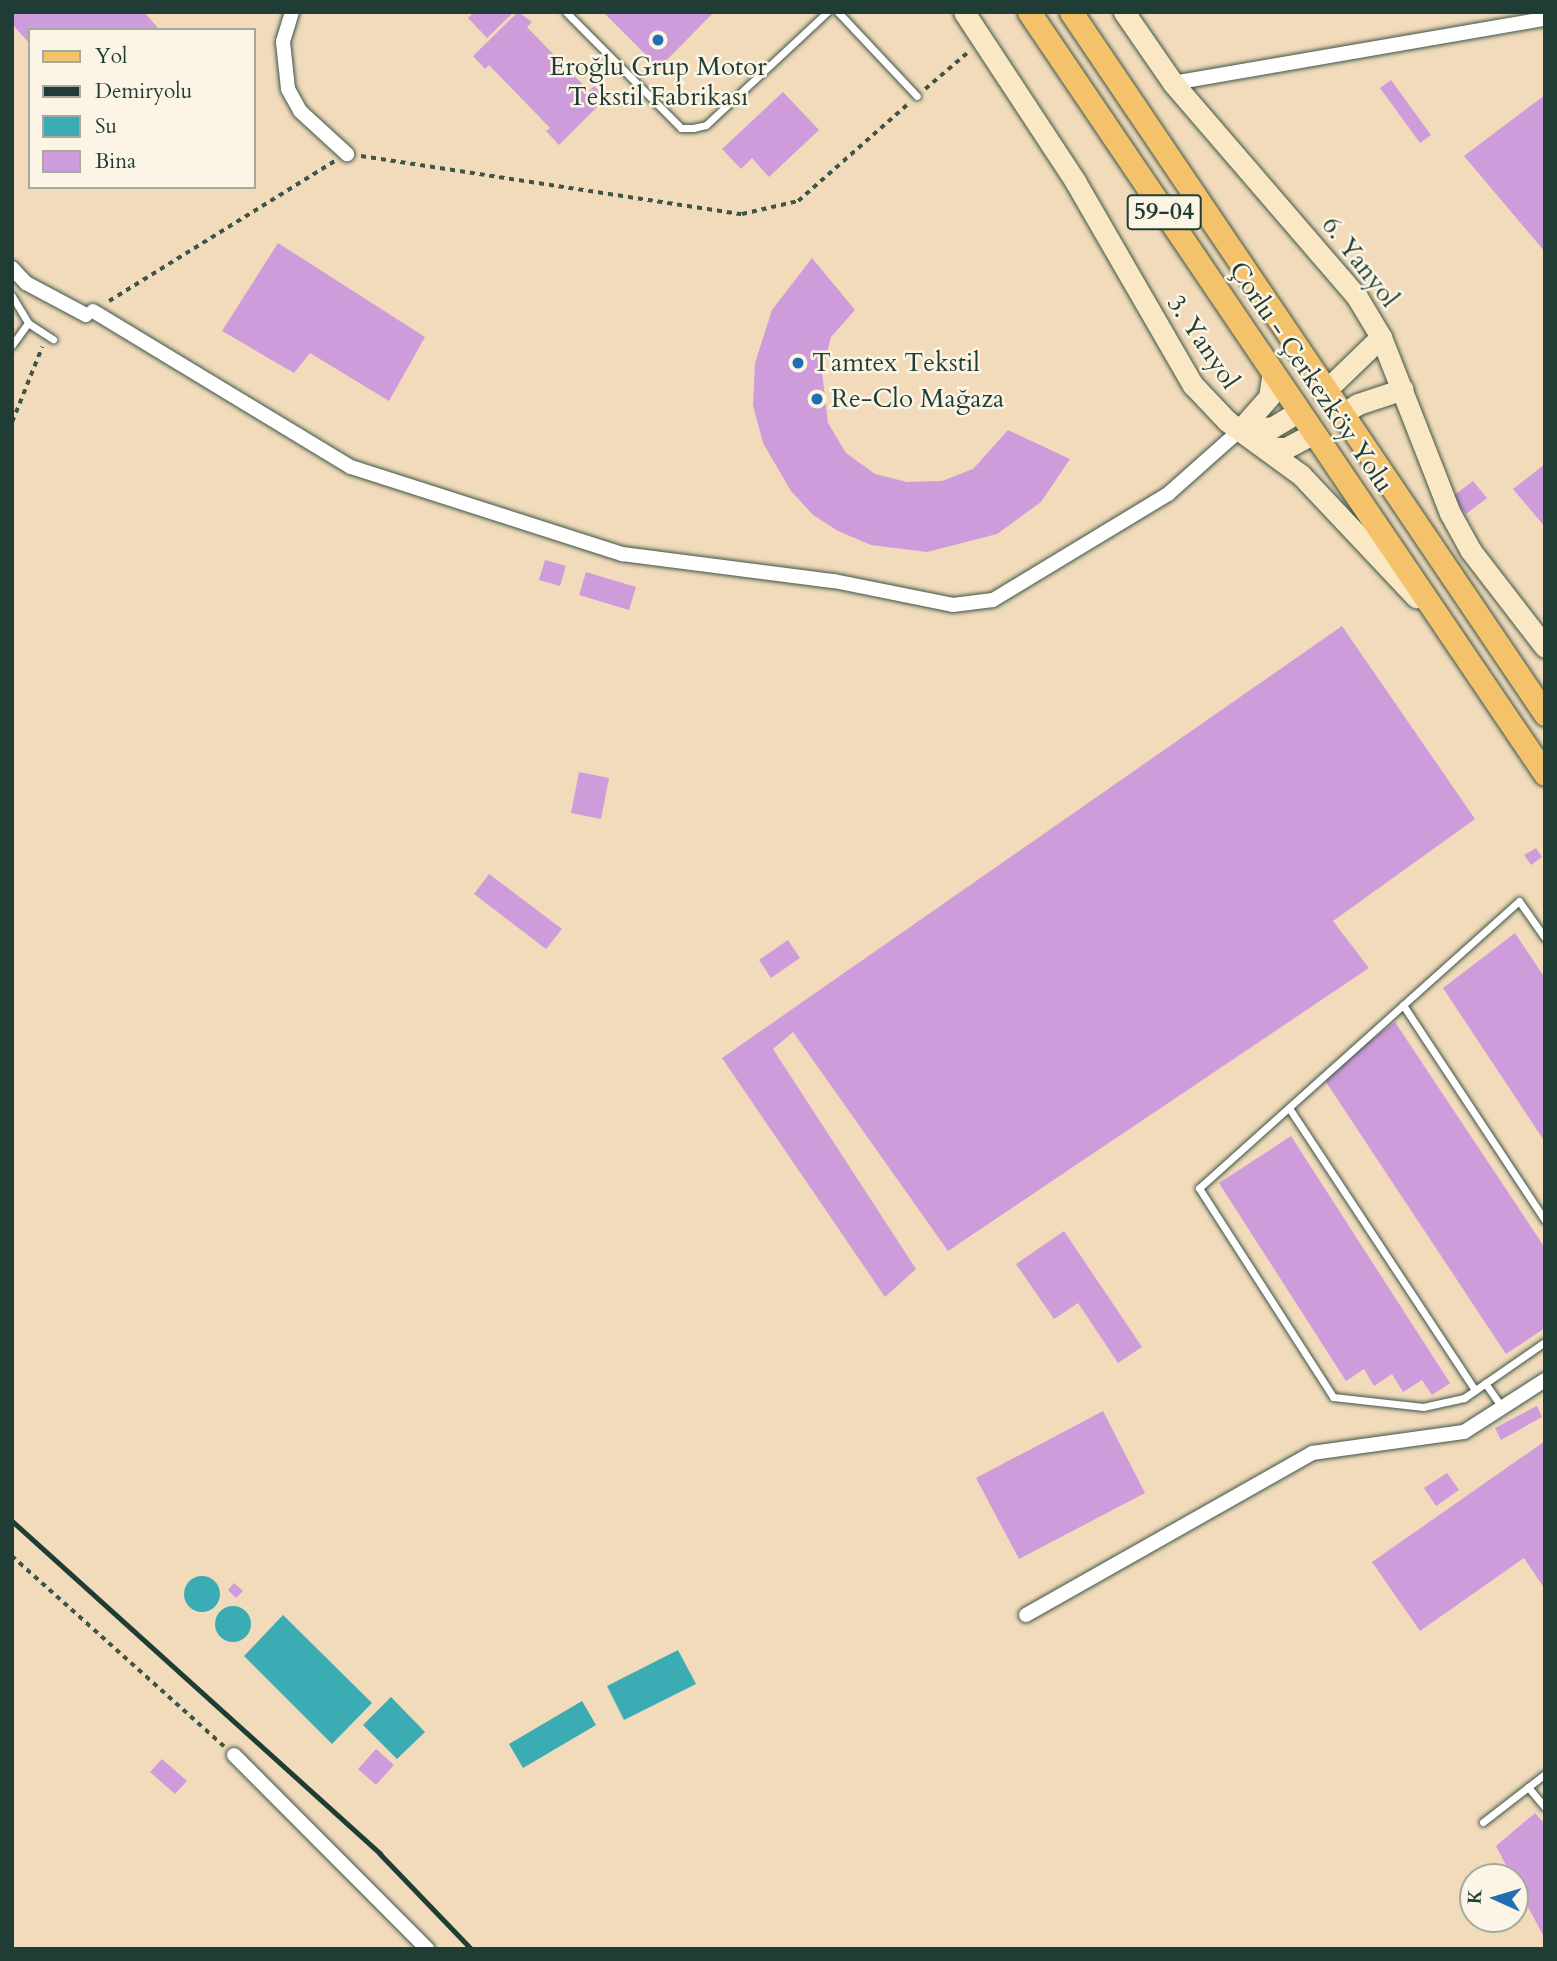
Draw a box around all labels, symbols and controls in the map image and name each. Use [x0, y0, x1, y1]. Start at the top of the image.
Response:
legend [28, 28, 256, 189]
marker: Eroğlu Grup Motor Tekstil Fabrikası [650, 32, 666, 48]
text: Yol [95, 42, 127, 71]
place label: Eroğlu Grup Motor Tekstil Fabrikası [549, 51, 767, 112]
text: Demiryolu [95, 77, 192, 106]
text: Su [95, 112, 117, 141]
text: Bina [95, 147, 136, 176]
road number: 59-04 [1126, 192, 1202, 232]
street label: 6. Yanyol [1315, 210, 1405, 314]
street label: Çorlu - Çerkezköy Yolu [1222, 256, 1400, 498]
street label: 3. Yanyol [1160, 289, 1246, 395]
place label: Tamtex Tekstil [812, 347, 980, 379]
marker: Tamtex Tekstil [790, 355, 806, 371]
place label: Re-Clo Mağaza [831, 383, 1004, 415]
marker: Re-Clo Mağaza [809, 391, 825, 407]
north arrow [1459, 1863, 1529, 1933]
text: K [1462, 1888, 1489, 1905]

